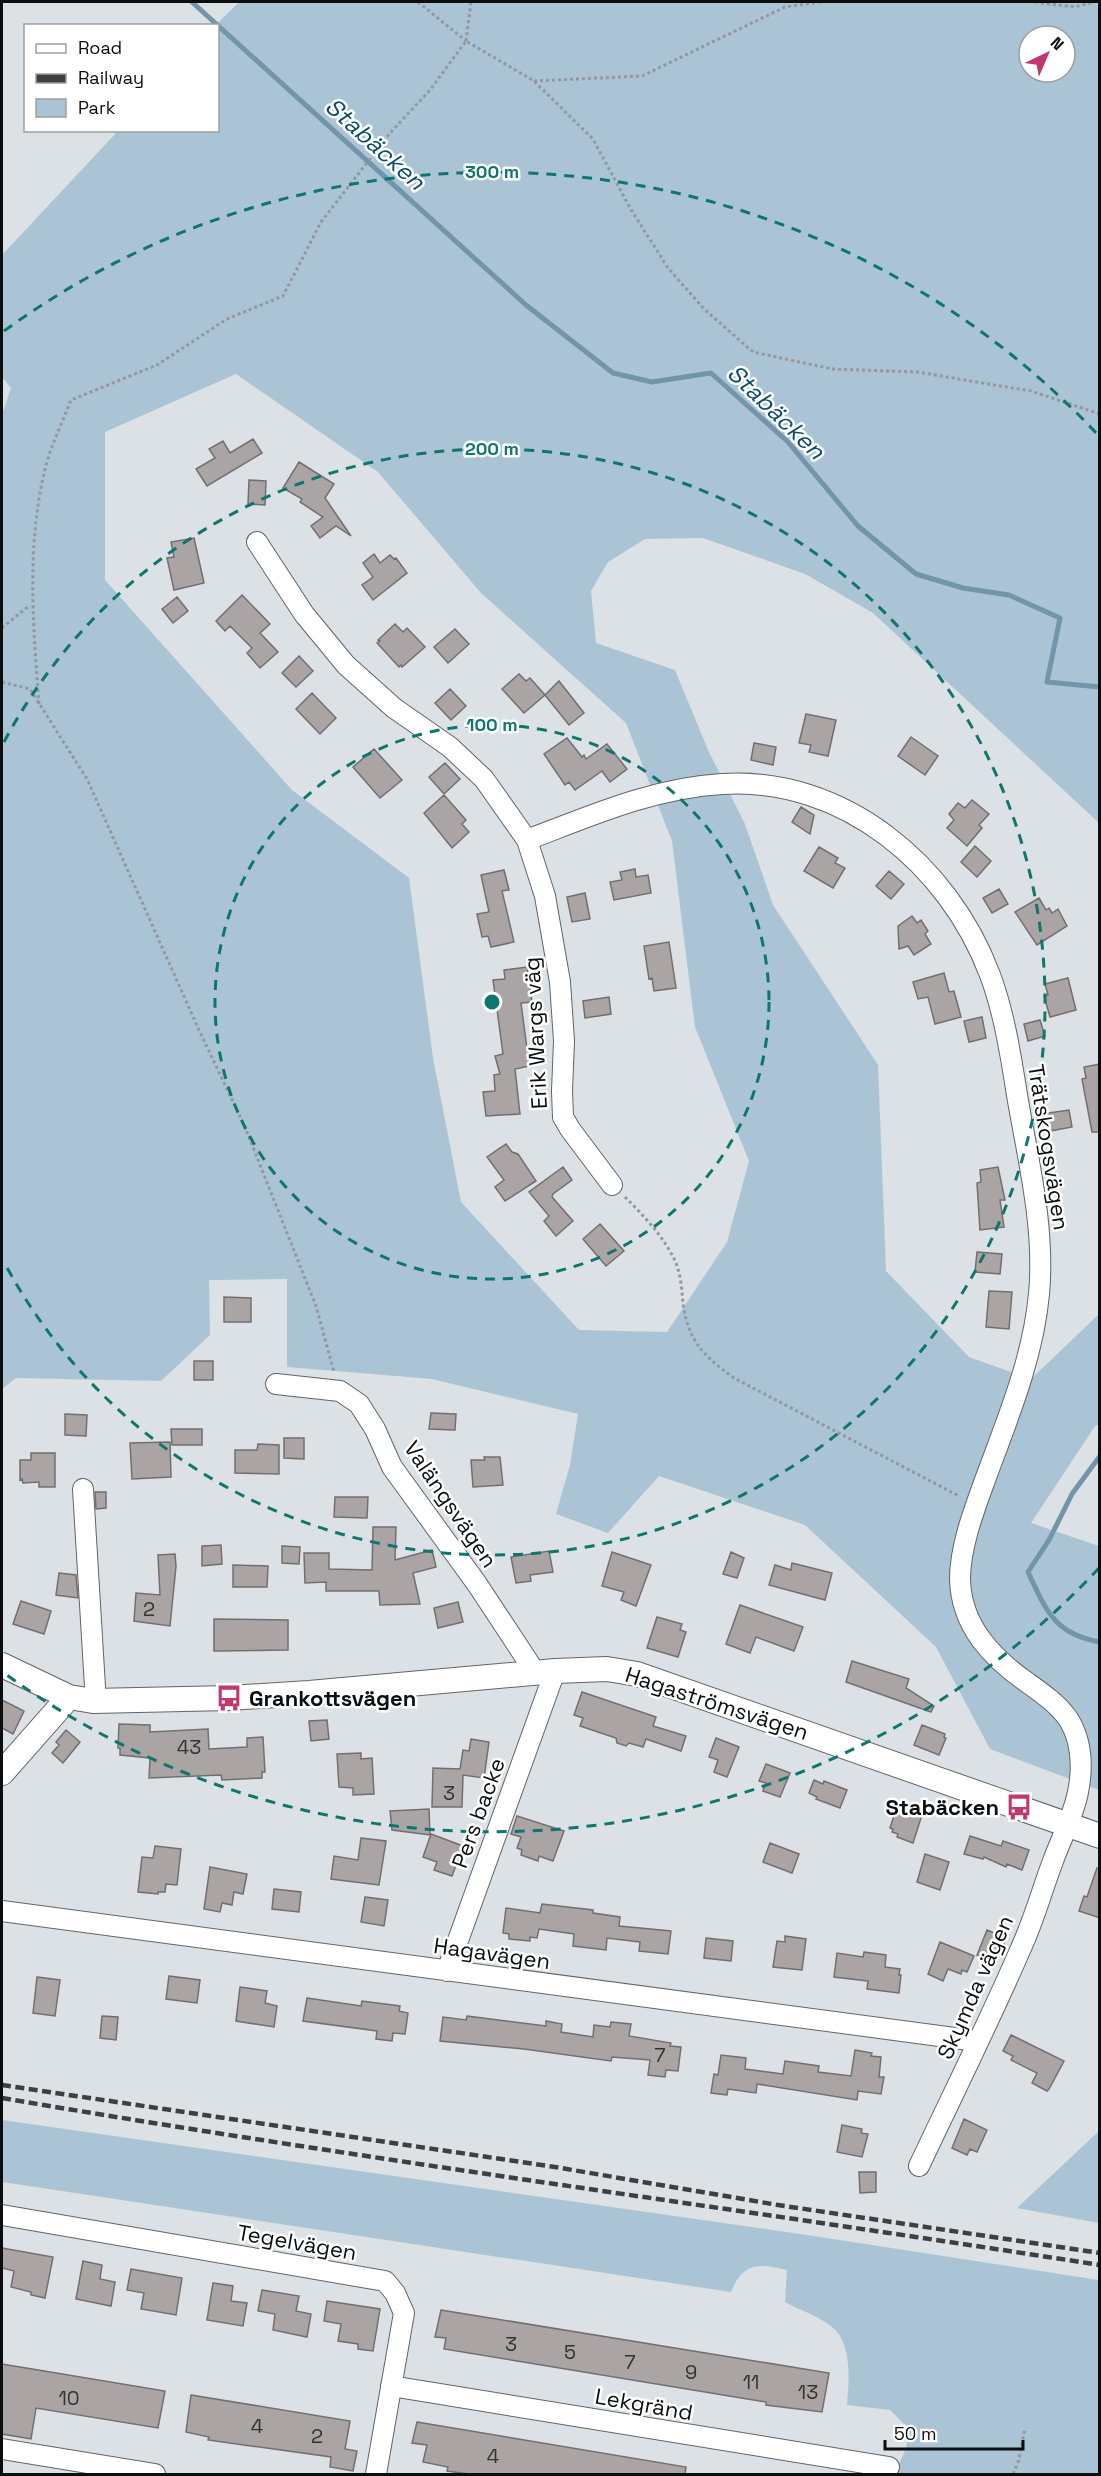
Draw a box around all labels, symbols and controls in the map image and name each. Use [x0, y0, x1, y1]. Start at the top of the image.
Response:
legend [24, 24, 219, 132]
north arrow [1017, 24, 1077, 84]
text: N [1046, 32, 1068, 55]
text: Road [78, 36, 122, 59]
text: Railway [78, 66, 144, 89]
water label: Stabäcken [319, 91, 433, 197]
text: Park [78, 96, 116, 119]
text: 300 m [465, 160, 519, 183]
water label: Stabäcken [721, 357, 833, 467]
text: 200 m [465, 437, 519, 460]
text: 100 m [466, 713, 518, 736]
street label: Erik Wargs väg [517, 956, 553, 1110]
centre of rings [482, 992, 502, 1012]
street label: Trätskogsvägen [1022, 1062, 1076, 1232]
street label: Valängsvägen [398, 1435, 504, 1573]
house number: 2 [143, 1596, 155, 1622]
street label: Hagaströmsvägen [622, 1660, 812, 1746]
bus stop icon: Grankottsvägen [214, 1683, 244, 1713]
place label: Grankottsvägen [249, 1684, 416, 1712]
house number: 43 [177, 1734, 201, 1760]
street label: Pers backe [445, 1754, 511, 1872]
house number: 3 [443, 1780, 455, 1806]
bus stop icon: Stabäcken [1004, 1792, 1034, 1822]
place label: Stabäcken [886, 1793, 999, 1821]
street label: Skymda vägen [931, 1911, 1019, 2063]
street label: Hagavägen [432, 1931, 552, 1975]
house number: 7 [654, 2042, 666, 2068]
street label: Tegelvägen [235, 2218, 359, 2266]
house number: 3 [505, 2331, 517, 2357]
house number: 5 [564, 2339, 576, 2365]
house number: 7 [624, 2349, 636, 2375]
house number: 9 [685, 2359, 697, 2385]
house number: 11 [743, 2369, 759, 2395]
house number: 13 [798, 2379, 818, 2405]
street label: Lekgränd [593, 2382, 695, 2426]
house number: 10 [58, 2385, 80, 2411]
house number: 4 [251, 2413, 263, 2439]
scale bar [885, 2413, 1023, 2451]
text: 50 m [894, 2422, 936, 2445]
house number: 2 [311, 2423, 323, 2449]
house number: 4 [487, 2443, 499, 2469]

